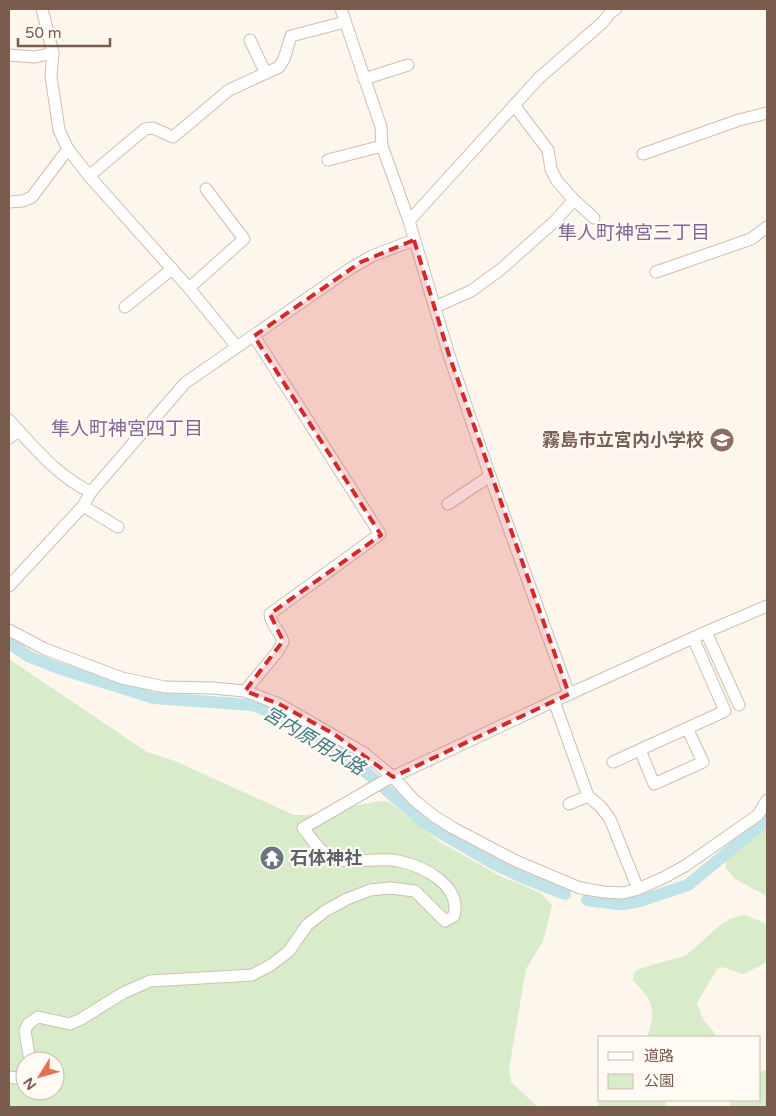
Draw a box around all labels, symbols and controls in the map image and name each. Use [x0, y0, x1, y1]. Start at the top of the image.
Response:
scale bar [18, 15, 110, 47]
text: 50 m [25, 24, 62, 42]
district label: 隼人町神宮三丁目 [558, 222, 710, 244]
district label: 隼人町神宮四丁目 [51, 418, 203, 440]
school or university icon: 霧島市立宮内小学校 [709, 427, 735, 453]
place label: 霧島市立宮内小学校 [542, 429, 704, 451]
water label: 宮内原用水路 [259, 702, 370, 781]
temple icon: 石体神社 [259, 845, 285, 871]
place label: 石体神社 [290, 847, 362, 869]
legend [598, 1036, 761, 1101]
text: 道路 [644, 1047, 674, 1065]
north arrow [15, 1051, 65, 1101]
text: 公園 [644, 1072, 674, 1090]
text: N [20, 1074, 40, 1093]

